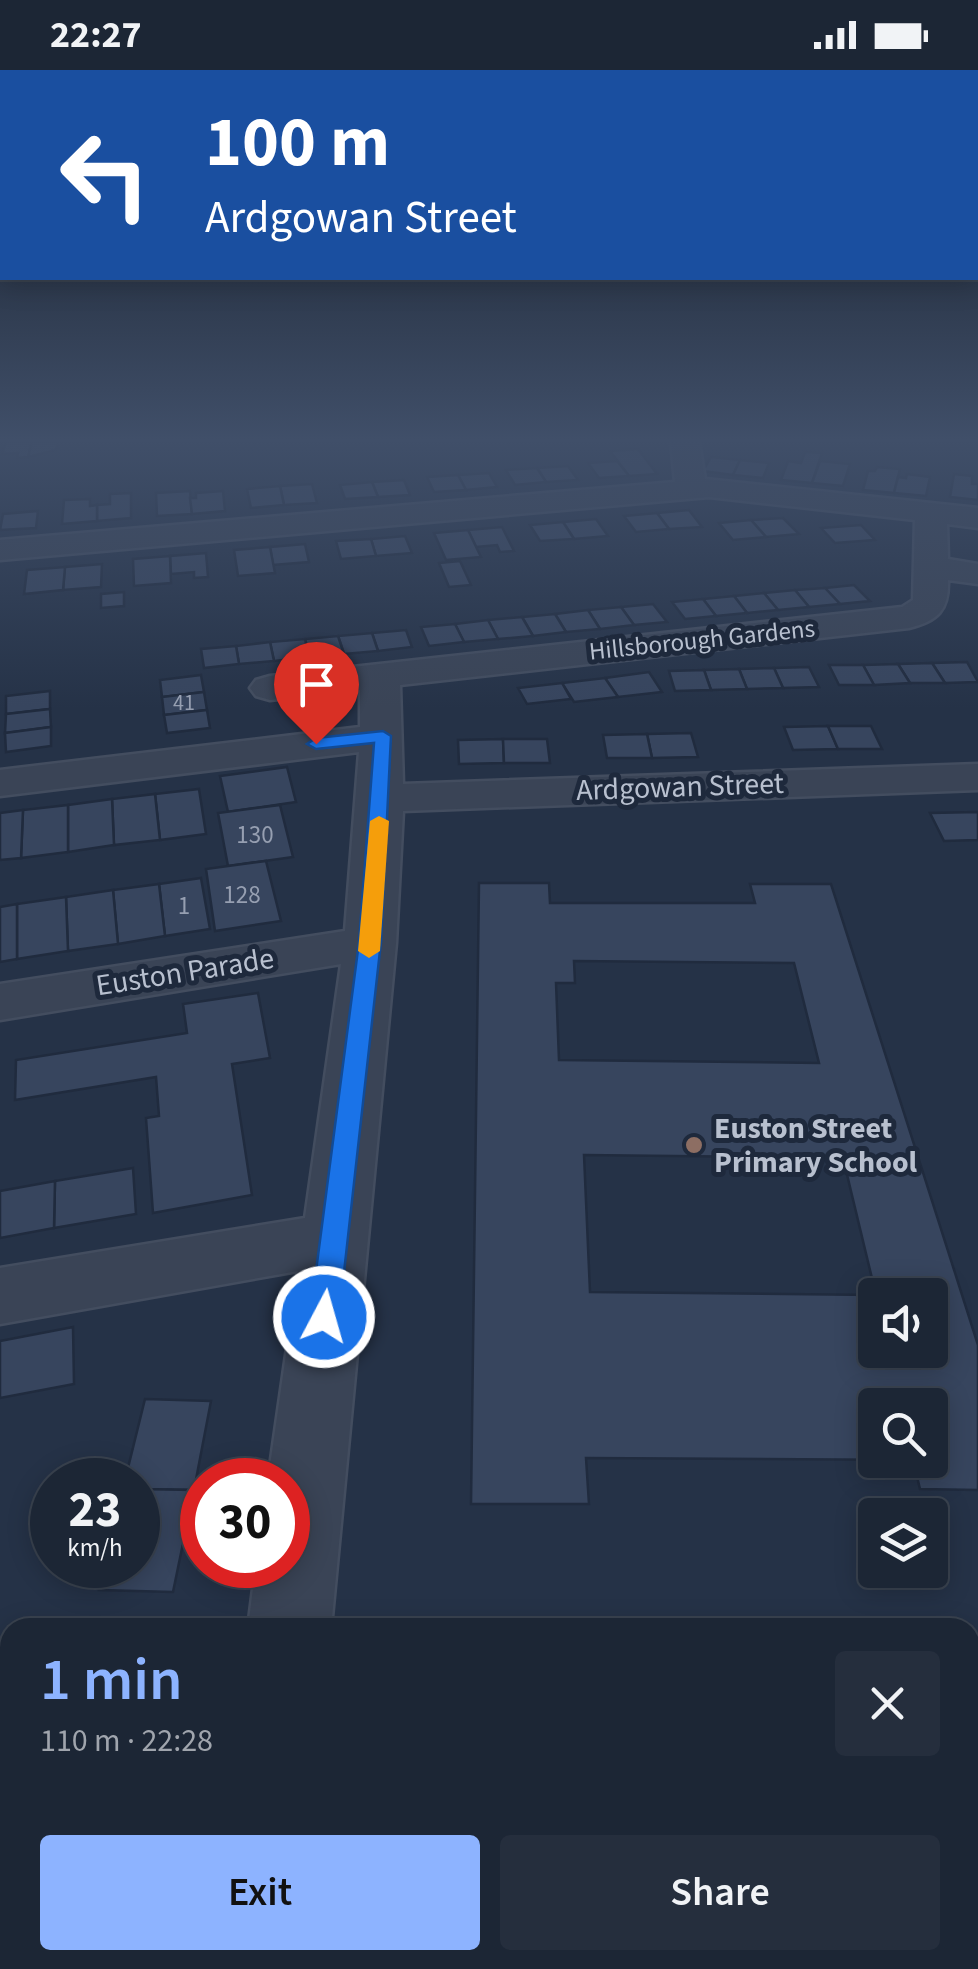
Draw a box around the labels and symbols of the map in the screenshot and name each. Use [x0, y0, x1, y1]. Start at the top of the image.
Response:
street label: Hillsborough Gardens [587, 610, 817, 670]
pin [274, 642, 359, 745]
house number: 41 [173, 687, 195, 719]
street label: Ardgowan Street [575, 762, 785, 812]
house number: 130 [236, 817, 274, 853]
house number: 128 [223, 877, 261, 913]
house number: 1 [178, 888, 190, 924]
street label: Euston Parade [93, 937, 277, 1007]
place label: Euston Street Primary School [714, 1107, 918, 1184]
marker: Euston Street Primary School [683, 1134, 705, 1156]
position arrow [272, 1265, 376, 1369]
speed limit sign: 30 [180, 1458, 310, 1588]

